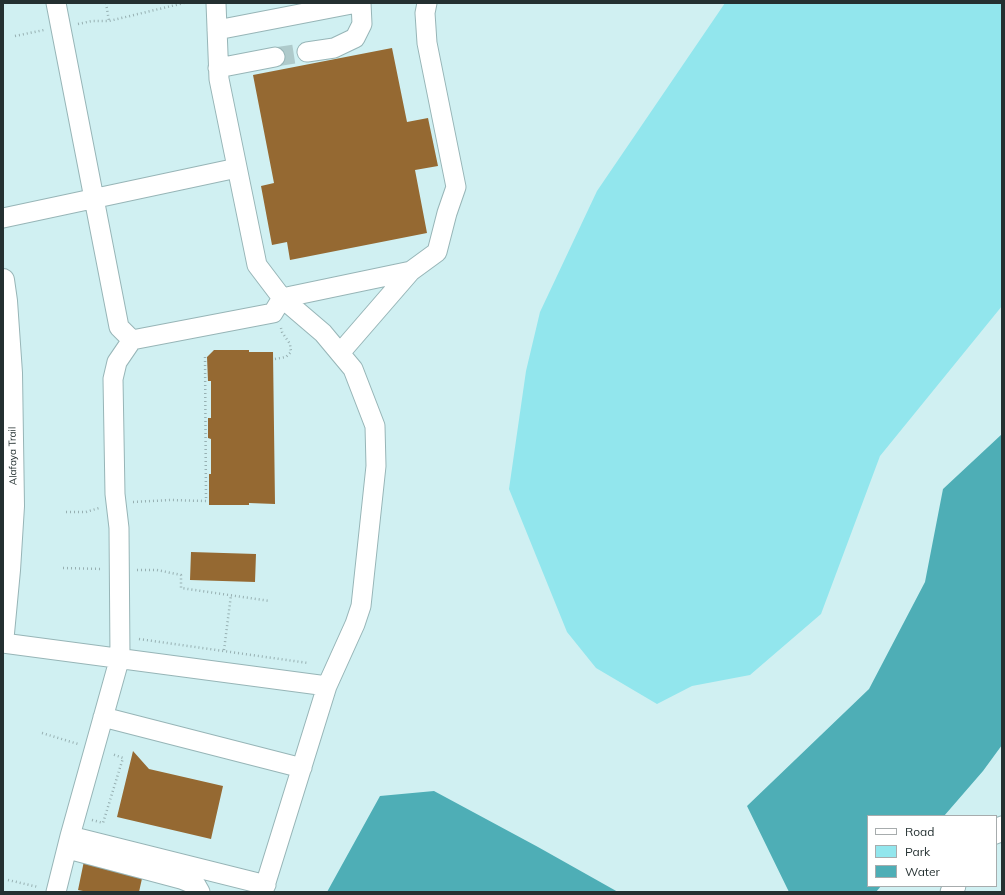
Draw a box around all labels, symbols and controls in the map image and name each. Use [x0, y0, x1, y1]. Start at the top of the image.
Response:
street label: Alafaya Trail [6, 427, 20, 485]
legend [867, 815, 997, 887]
text: Road [905, 824, 934, 839]
text: Park [905, 844, 930, 859]
text: Water [905, 864, 940, 879]

